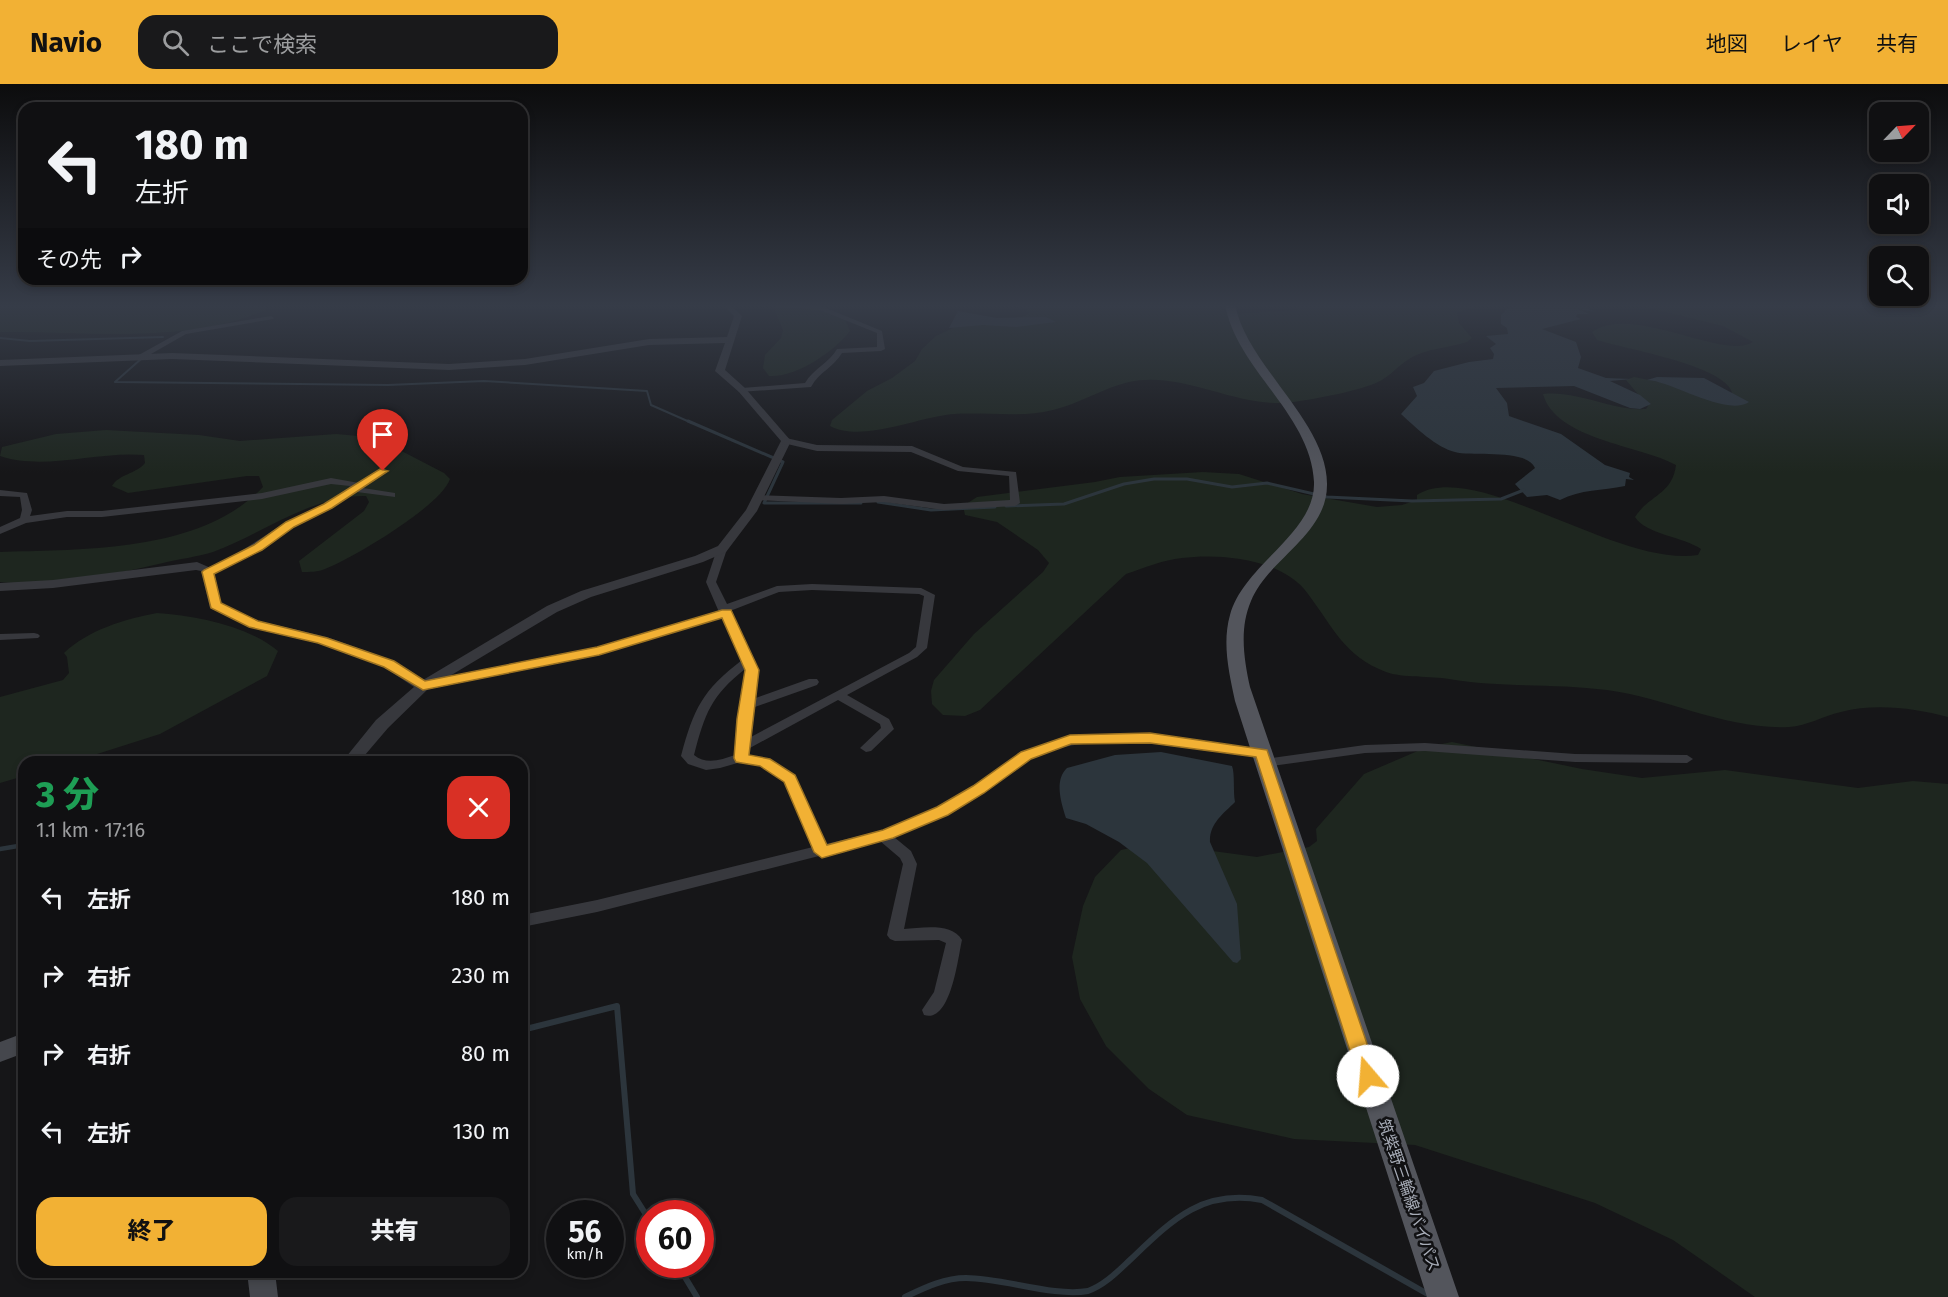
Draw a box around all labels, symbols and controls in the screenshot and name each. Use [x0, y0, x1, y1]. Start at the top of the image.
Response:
search box [138, 15, 558, 69]
text: Navio [30, 26, 102, 59]
icon: search [159, 26, 192, 59]
text: ここで検索 [207, 31, 317, 58]
text: 地図 [1706, 31, 1748, 57]
text: レイヤ [1781, 31, 1843, 57]
text: 共有 [1876, 31, 1918, 57]
north arrow [1869, 102, 1929, 162]
map controls [1869, 102, 1929, 306]
text: 180 m [135, 120, 249, 170]
icon: left [36, 126, 114, 204]
button: sound [1869, 174, 1929, 234]
text: 左折 [135, 177, 189, 209]
icon: right [114, 240, 147, 273]
text: その先 [36, 246, 102, 273]
button: search [1869, 246, 1929, 306]
pin [357, 409, 408, 471]
icon: arrive [366, 418, 399, 451]
text: 3 分 [36, 773, 99, 817]
button: close [447, 776, 510, 839]
text: 1.1 km · 17:16 [36, 818, 145, 842]
icon: left [36, 881, 69, 914]
text: 180 m [451, 884, 510, 911]
text: 左折 [87, 886, 131, 913]
icon: right [36, 959, 69, 992]
text: 230 m [451, 962, 510, 989]
text: 右折 [87, 964, 131, 991]
icon: right [36, 1037, 69, 1070]
text: 80 m [461, 1040, 510, 1067]
text: 右折 [87, 1042, 131, 1069]
position arrow [1336, 1044, 1400, 1108]
icon: left [36, 1115, 69, 1148]
street label: 筑紫野三輪線バイパス [1374, 1116, 1444, 1274]
text: 130 m [453, 1118, 510, 1145]
text: 左折 [87, 1120, 131, 1147]
button: 終了 [36, 1197, 267, 1266]
button: 共有 [279, 1197, 510, 1266]
speed limit sign: 60 [636, 1200, 714, 1278]
text: 56 [568, 1214, 601, 1250]
text: km/h [566, 1245, 604, 1263]

